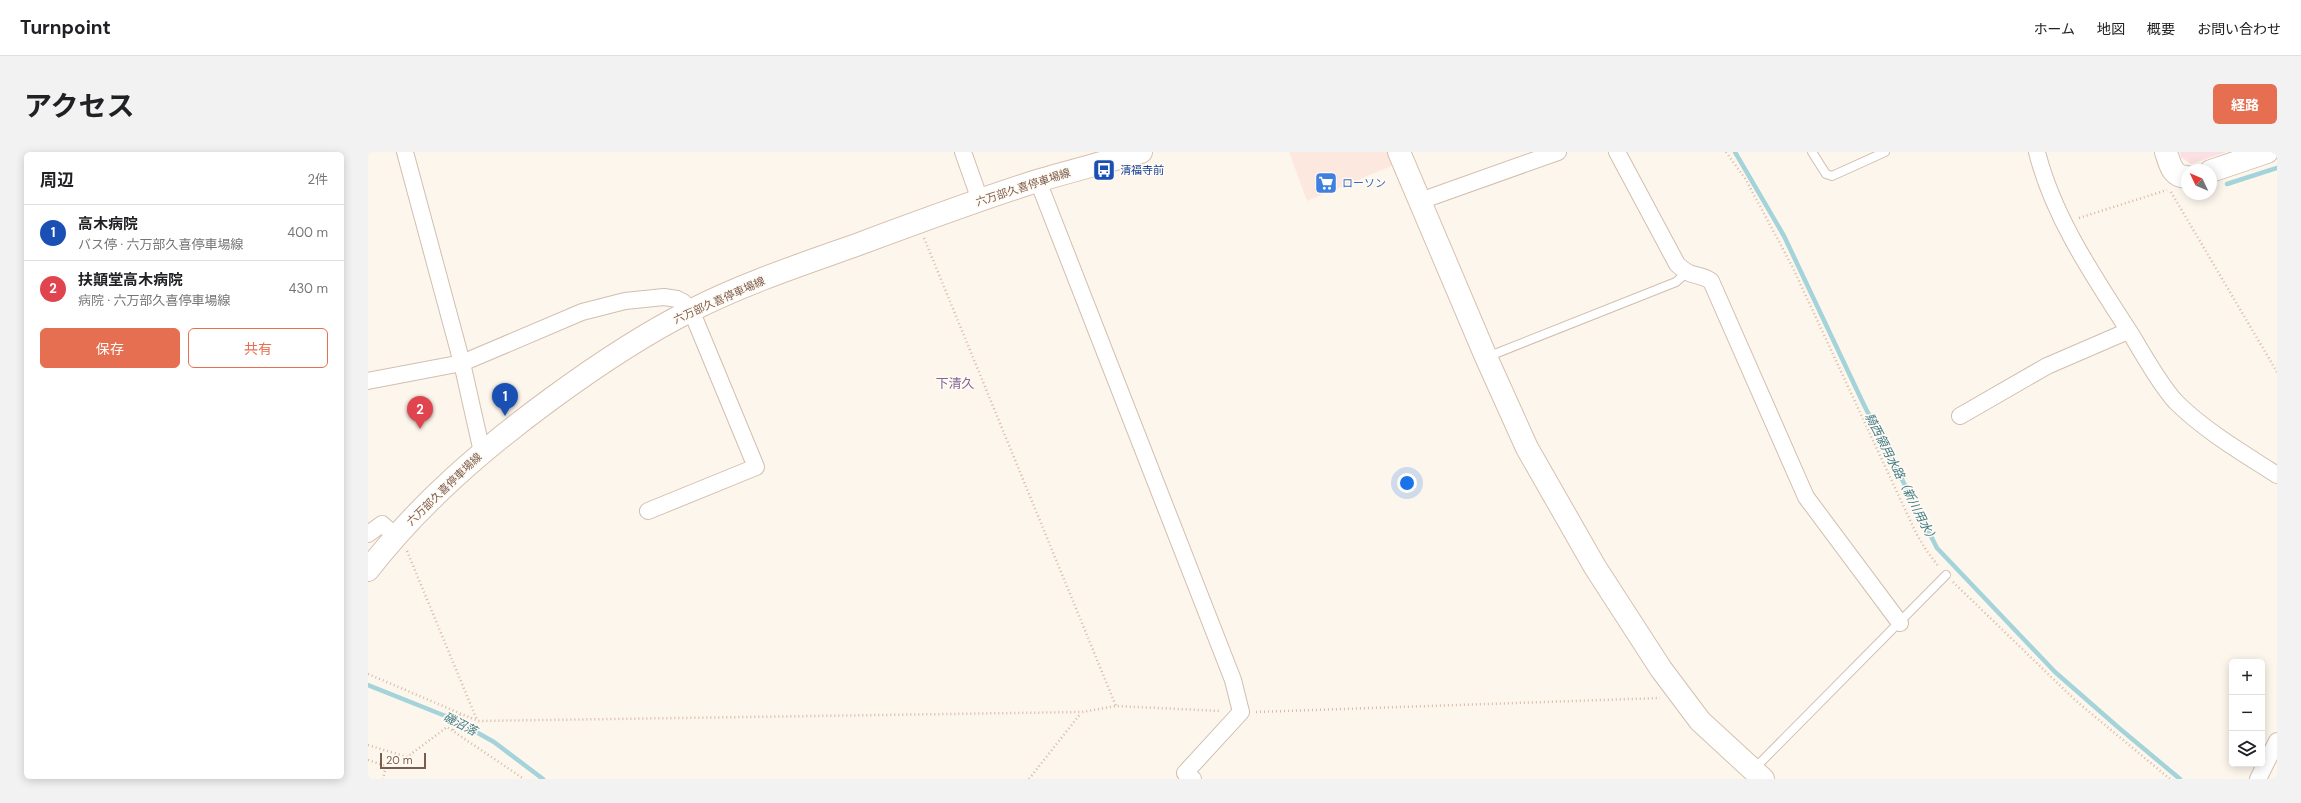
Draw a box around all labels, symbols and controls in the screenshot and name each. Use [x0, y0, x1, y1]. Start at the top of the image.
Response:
text: Turnpoint [20, 15, 111, 40]
text: ホーム [2033, 20, 2075, 38]
text: 地図 [2097, 20, 2125, 38]
text: 概要 [2147, 20, 2175, 38]
text: お問い合わせ [2197, 20, 2281, 38]
button: 経路 [2213, 84, 2277, 124]
text: アクセス [24, 88, 135, 125]
bus stop icon: 清福寺前 [1091, 157, 1117, 183]
place label: 清福寺前 [1120, 163, 1164, 177]
north arrow [2181, 164, 2217, 200]
street label: 六万部久喜停車場線 [974, 165, 1072, 209]
text: 周辺 [40, 169, 74, 191]
supermarket icon: ローソン [1313, 170, 1339, 196]
text: 2件 [308, 171, 328, 188]
place label: ローソン [1342, 176, 1386, 190]
text: 高木病院 [78, 214, 138, 234]
text: 1 [51, 224, 55, 241]
text: 400 m [287, 224, 328, 241]
text: バス停 · 六万部久喜停車場線 [78, 236, 244, 253]
text: 扶顛堂高木病院 [78, 270, 183, 290]
street label: 六万部久喜停車場線 [671, 273, 767, 327]
text: 2 [49, 280, 57, 297]
text: 430 m [288, 280, 328, 297]
text: 病院 · 六万部久喜停車場線 [78, 292, 231, 309]
button: 保存 [40, 328, 180, 368]
button: 共有 [188, 328, 328, 368]
district label: 下清久 [935, 375, 975, 392]
pin: 1 [492, 383, 518, 416]
pin: 2 [407, 396, 433, 429]
water label: 騎西領用水路（新川用水） [1861, 410, 1941, 546]
street label: 六万部久喜停車場線 [404, 450, 484, 528]
your location [1397, 473, 1417, 493]
map controls [2229, 659, 2265, 767]
button: + [2229, 659, 2265, 695]
button: − [2229, 695, 2265, 731]
water label: 磯沼落 [440, 709, 481, 740]
button: layers [2229, 731, 2265, 767]
scale bar [380, 751, 426, 770]
text: 20 m [386, 753, 412, 767]

